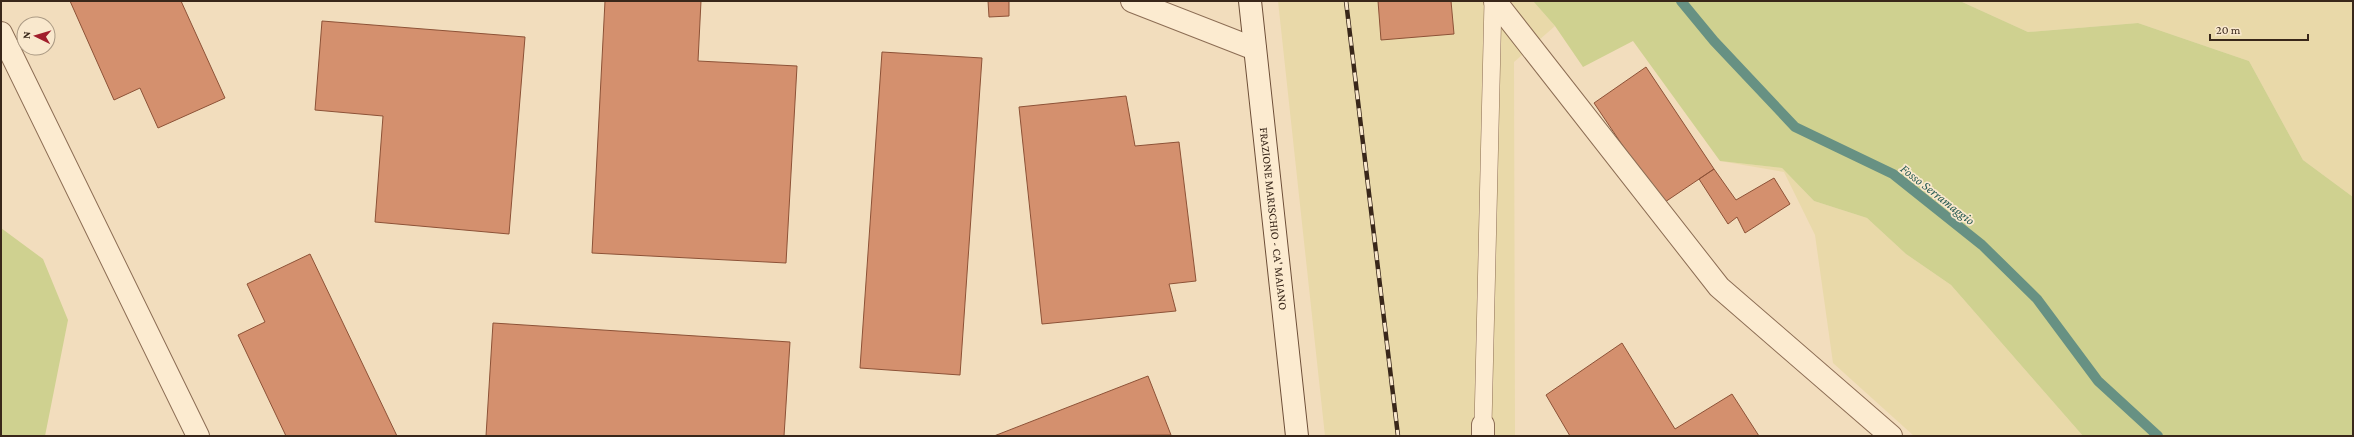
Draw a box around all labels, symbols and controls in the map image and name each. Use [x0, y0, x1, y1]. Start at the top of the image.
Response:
north arrow [16, 16, 56, 56]
scale bar [2210, 16, 2308, 42]
text: 20 m [2216, 23, 2241, 37]
text: N [20, 30, 32, 39]
street label: FRAZIONE MARISCHIO - CA' MAIANO [1257, 127, 1290, 311]
water label: Fosso Serramaggio [1898, 161, 1978, 228]

